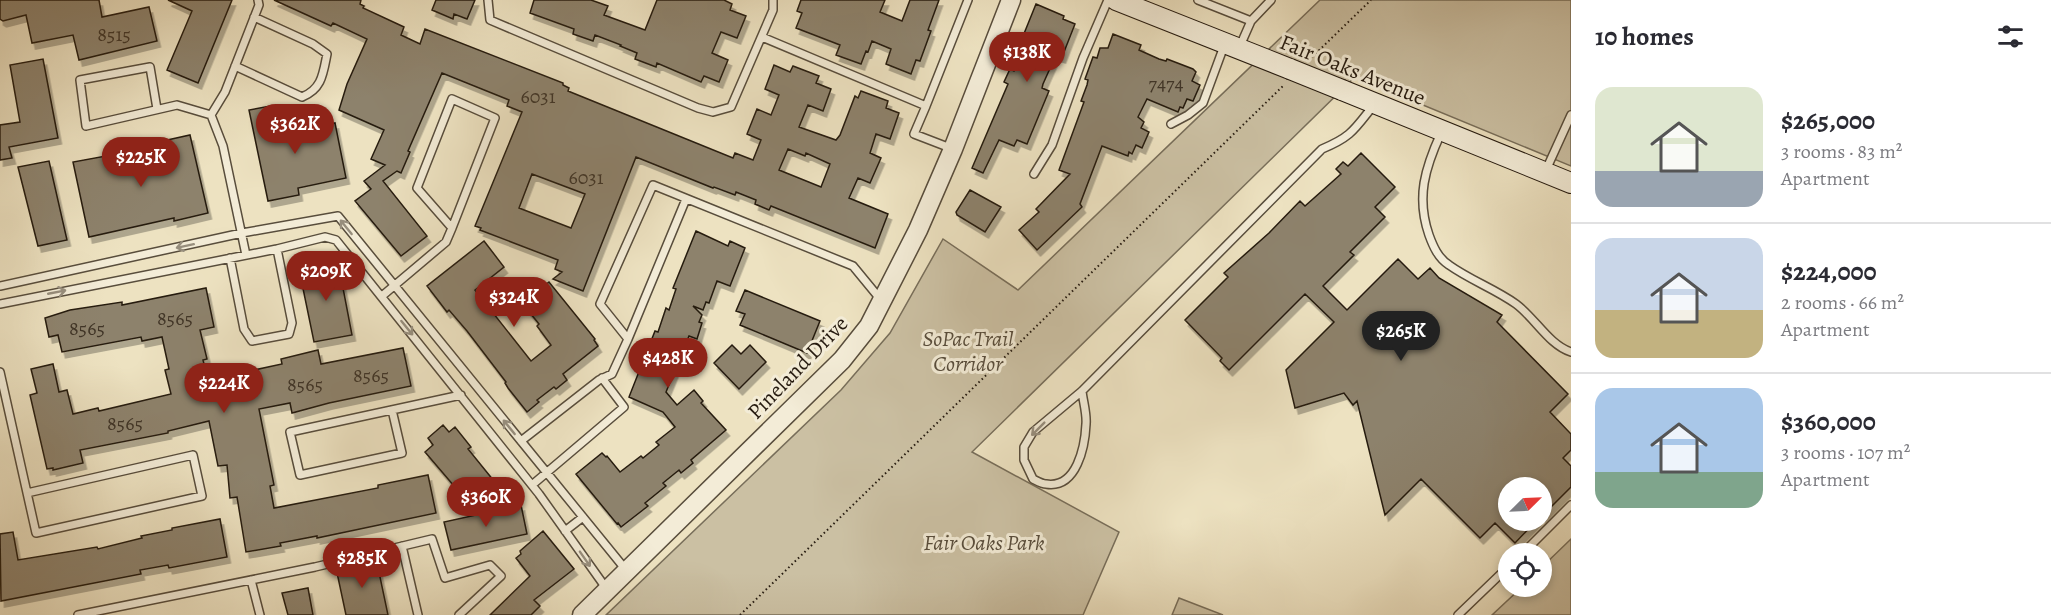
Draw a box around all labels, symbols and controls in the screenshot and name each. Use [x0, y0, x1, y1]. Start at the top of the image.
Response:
text: 10 homes [1595, 19, 1694, 54]
icon: filters [1994, 20, 2027, 53]
house number: 8515 [97, 21, 131, 48]
street label: Fair Oaks Avenue [1275, 27, 1430, 113]
pin: $138K [985, 32, 1069, 83]
text: $138K [1003, 38, 1051, 65]
house number: 7474 [1149, 70, 1183, 97]
house number: 6031 [520, 83, 556, 110]
text: $265,000 [1781, 103, 1875, 138]
pin: $362K [253, 104, 337, 155]
text: $362K [270, 110, 320, 137]
icon: home [1643, 111, 1715, 183]
pin: $225K [99, 137, 183, 188]
text: 3 rooms · 83 m² [1781, 138, 1902, 165]
text: $225K [116, 143, 166, 170]
house number: 6031 [568, 164, 604, 191]
text: Apartment [1781, 165, 1870, 192]
one-way arrow [340, 219, 353, 235]
one-way arrow [176, 241, 195, 252]
pin: $209K [284, 251, 368, 302]
text: $224,000 [1781, 254, 1877, 289]
text: $209K [300, 257, 352, 284]
icon: home [1643, 262, 1715, 334]
pin: $324K [472, 277, 556, 328]
text: $324K [489, 283, 539, 310]
one-way arrow [47, 286, 66, 297]
text: 2 rooms · 66 m² [1781, 289, 1904, 316]
house number: 8565 [157, 305, 193, 332]
street label: Pineland Drive [741, 309, 855, 426]
pin: $265K [1359, 311, 1443, 362]
house number: 8565 [69, 315, 105, 342]
text: Apartment [1781, 316, 1870, 343]
text: $265K [1376, 317, 1426, 344]
one-way arrow [401, 320, 414, 336]
park label: SoPac Trail Corridor [923, 324, 1014, 379]
pin: $428K [626, 338, 710, 389]
text: $428K [642, 344, 694, 371]
house number: 8565 [353, 362, 389, 389]
pin: $224K [182, 363, 266, 414]
text: $224K [198, 369, 250, 396]
house number: 8565 [287, 371, 323, 398]
text: $360,000 [1781, 404, 1876, 439]
house number: 8565 [107, 410, 143, 437]
icon: home [1643, 412, 1715, 484]
one-way arrow [503, 419, 516, 435]
one-way arrow [1030, 422, 1045, 437]
text: 3 rooms · 107 m² [1781, 439, 1910, 466]
text: Apartment [1781, 466, 1870, 493]
pin: $360K [444, 477, 528, 528]
north arrow [1498, 477, 1552, 531]
map controls [1498, 477, 1552, 597]
text: $360K [461, 483, 511, 510]
park label: Fair Oaks Park [923, 528, 1045, 558]
pin: $285K [320, 538, 404, 589]
button: locate [1498, 543, 1552, 597]
text: $285K [337, 544, 387, 571]
one-way arrow [579, 550, 591, 566]

